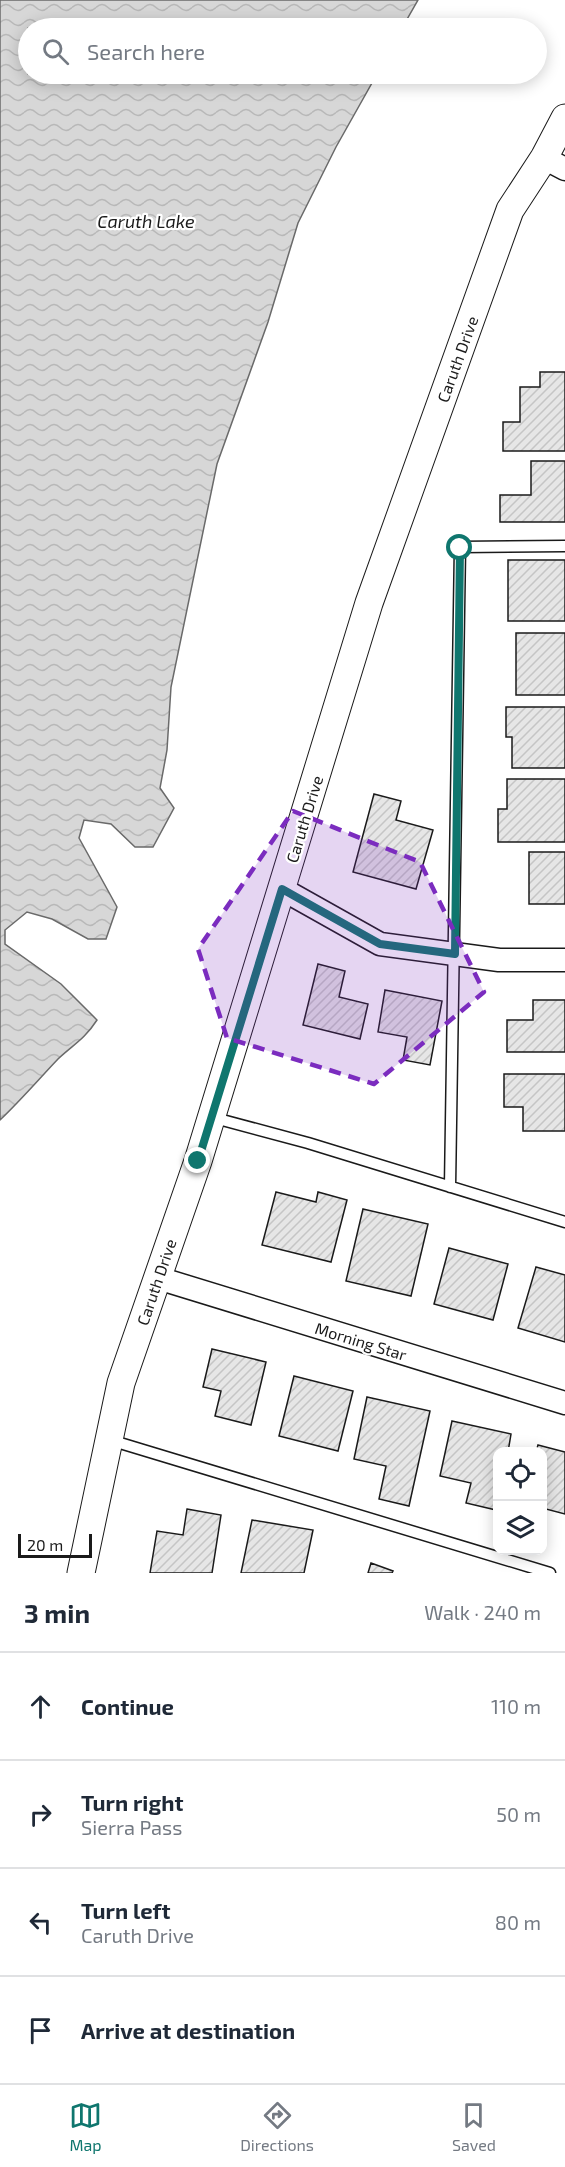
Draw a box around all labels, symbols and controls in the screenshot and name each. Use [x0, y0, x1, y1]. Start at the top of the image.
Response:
search box [18, 18, 547, 84]
icon: search [39, 35, 72, 68]
text: Search here [87, 38, 205, 64]
water label: Caruth Lake [97, 210, 195, 232]
street label: Caruth Drive [433, 313, 481, 405]
route start [446, 534, 472, 560]
street label: Caruth Drive [282, 773, 326, 865]
route end [184, 1147, 210, 1173]
street label: Caruth Drive [132, 1236, 180, 1328]
street label: Morning Star [313, 1318, 410, 1364]
map controls [493, 1447, 547, 1555]
button: locate [493, 1447, 547, 1501]
button: layers [493, 1501, 547, 1555]
scale bar [18, 1531, 92, 1558]
text: 20 m [27, 1535, 63, 1554]
text: 3 min [24, 1597, 90, 1628]
text: Walk · 240 m [424, 1600, 541, 1624]
icon: ahead [24, 1690, 57, 1723]
text: Continue [81, 1693, 174, 1719]
text: 110 m [491, 1694, 541, 1718]
text: Turn right [81, 1789, 183, 1815]
icon: right [24, 1798, 57, 1831]
text: 50 m [496, 1802, 541, 1826]
text: Sierra Pass [81, 1815, 182, 1839]
text: Turn left [81, 1897, 170, 1923]
icon: left [24, 1906, 57, 1939]
text: 80 m [495, 1910, 541, 1934]
text: Caruth Drive [81, 1923, 194, 1947]
icon: arrive [24, 2014, 57, 2047]
text: Arrive at destination [81, 2017, 295, 2043]
tab: Map [69, 2099, 102, 2154]
tab: Directions [240, 2099, 314, 2154]
tab: Saved [452, 2099, 496, 2154]

